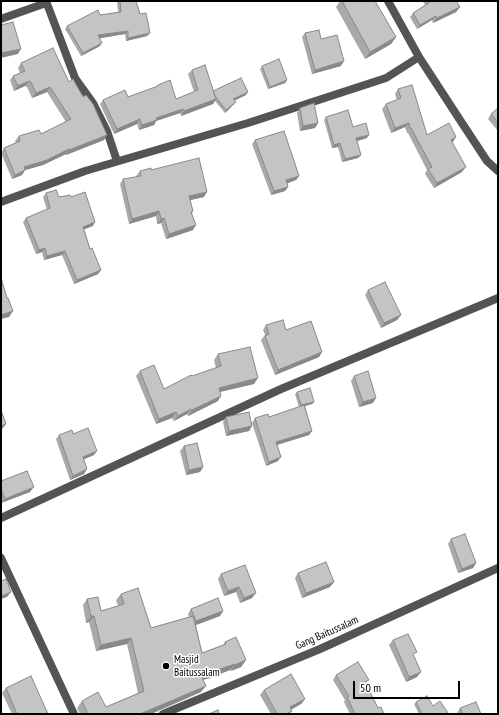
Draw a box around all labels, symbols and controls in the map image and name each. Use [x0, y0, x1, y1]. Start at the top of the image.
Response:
street label: Gang Baitussalam [294, 613, 360, 653]
place label: Masjid Baitussalam [174, 653, 220, 679]
marker: Masjid Baitussalam [161, 661, 171, 671]
scale bar [355, 673, 462, 699]
text: 50 m [360, 680, 381, 695]

